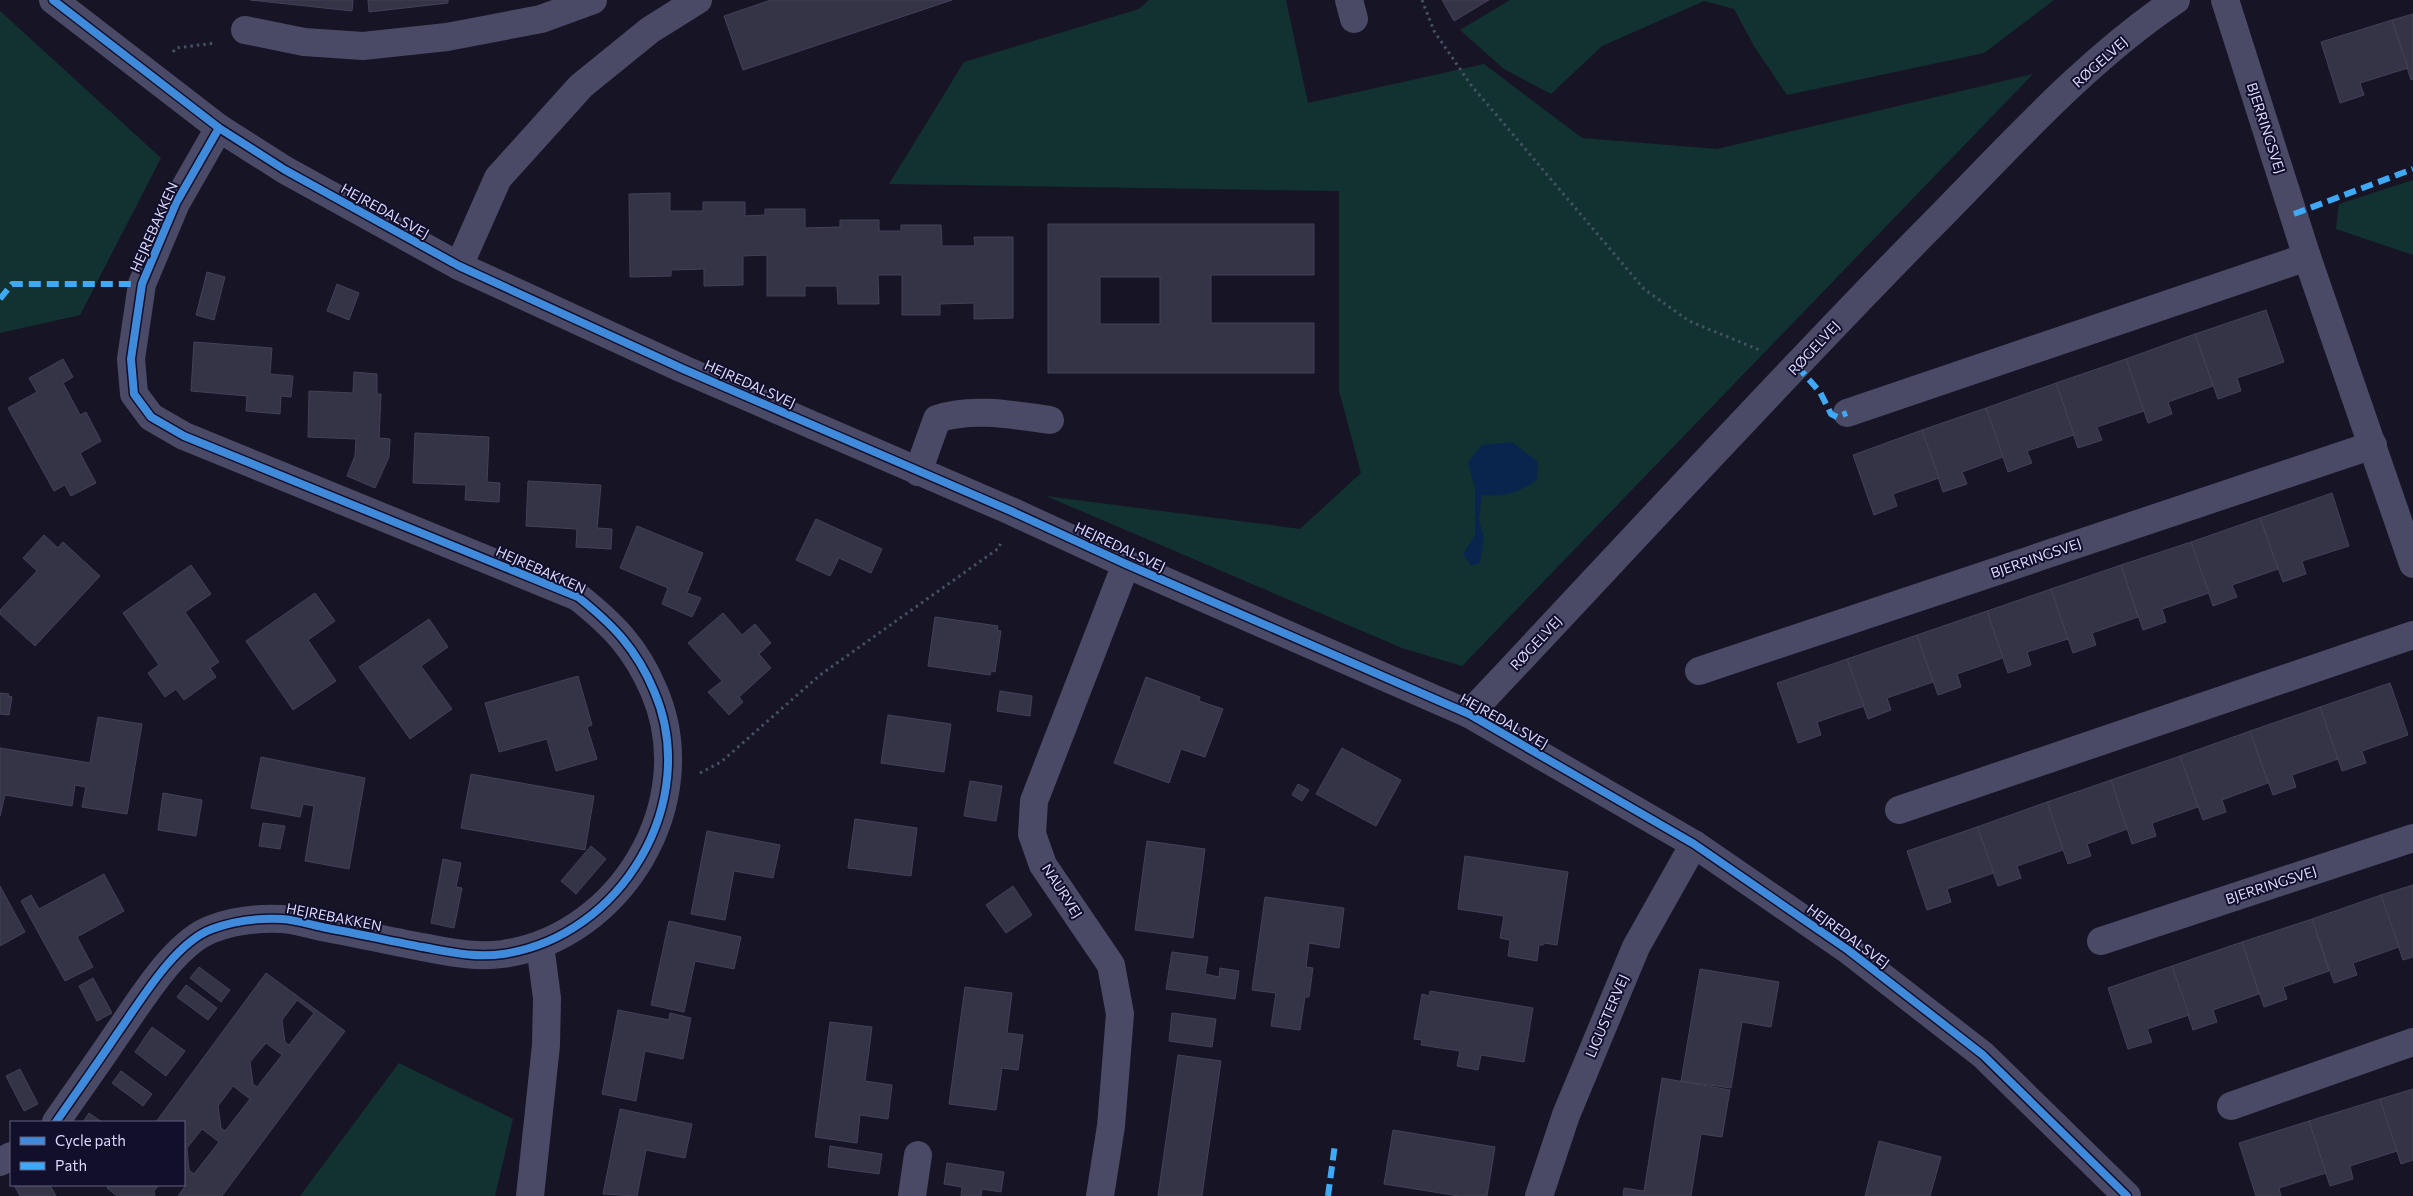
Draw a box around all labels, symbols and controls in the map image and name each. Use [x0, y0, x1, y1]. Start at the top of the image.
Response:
street label: RØGELVEJ [2069, 33, 2131, 91]
street label: BJERRINGSVEJ [2244, 80, 2289, 176]
street label: HEJREBAKKEN [126, 179, 181, 275]
street label: HEJREDALSVEJ [338, 179, 432, 242]
street label: RØGELVEJ [1784, 317, 1843, 378]
street label: HEJREDALSVEJ [702, 356, 798, 411]
street label: HEJREDALSVEJ [1072, 518, 1168, 575]
street label: BJERRINGSVEJ [1988, 534, 2083, 581]
street label: HEJREBAKKEN [493, 542, 589, 597]
street label: RØGELVEJ [1506, 612, 1565, 673]
street label: HEJREDALSVEJ [1457, 689, 1551, 752]
street label: NAURVEJ [1039, 860, 1086, 921]
street label: BJERRINGSVEJ [2223, 862, 2319, 907]
street label: HEJREBAKKEN [285, 899, 383, 934]
street label: HEJREDALSVEJ [1804, 900, 1893, 971]
street label: LIGUSTERVEJ [1581, 972, 1632, 1060]
legend [10, 1121, 185, 1186]
text: Cycle path [55, 1131, 126, 1149]
text: Path [55, 1156, 87, 1174]

